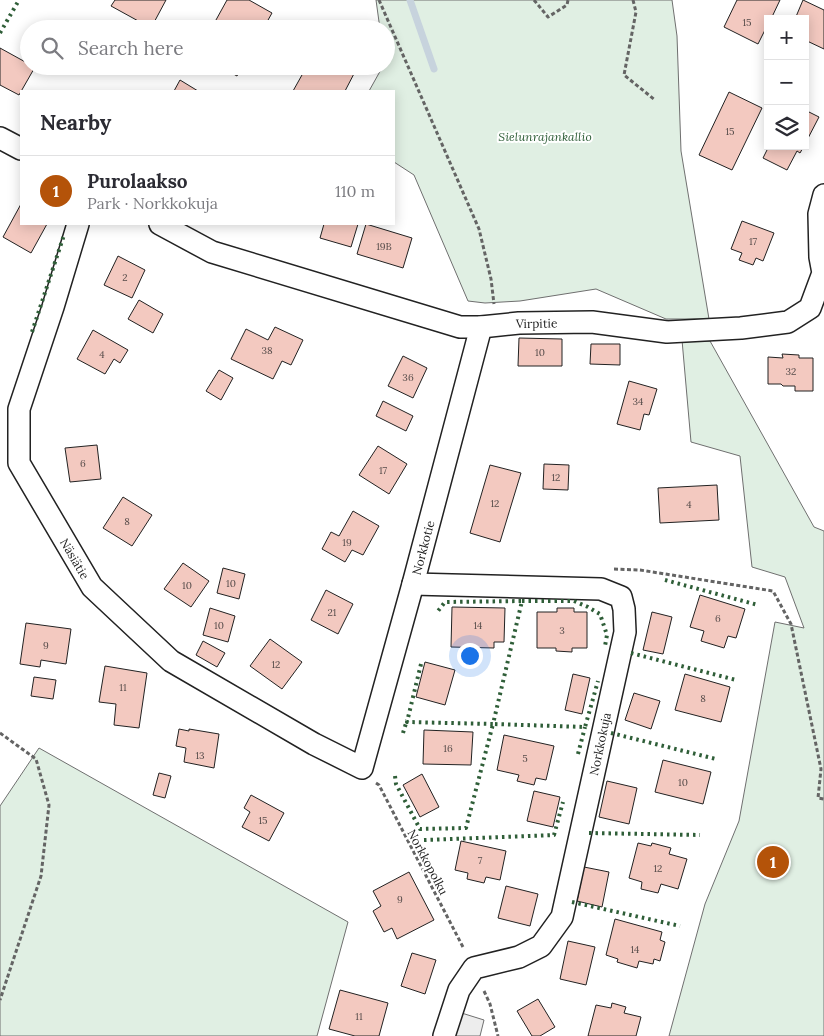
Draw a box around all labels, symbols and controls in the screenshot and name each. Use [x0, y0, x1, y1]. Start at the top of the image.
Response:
map controls [764, 15, 809, 150]
button: + [764, 15, 809, 60]
house number: 15 [742, 16, 752, 29]
search box [20, 20, 395, 75]
icon: search [38, 34, 66, 62]
text: Search here [78, 36, 184, 60]
button: − [764, 60, 809, 105]
button: layers [764, 105, 809, 150]
text: Nearby [40, 109, 111, 136]
house number: 15 [725, 125, 735, 138]
park label: Sielunrajankallio [498, 129, 592, 144]
text: Purolaakso [87, 169, 188, 193]
text: 1 [53, 181, 59, 201]
text: 110 m [335, 181, 375, 201]
text: Park · Norkkokuja [87, 193, 218, 213]
house number: 17 [749, 235, 758, 248]
house number: 19B [376, 240, 392, 253]
house number: 2 [122, 271, 128, 284]
street label: Virpitie [515, 315, 558, 331]
house number: 38 [261, 344, 273, 357]
house number: 10 [535, 346, 545, 359]
house number: 4 [99, 348, 105, 361]
house number: 32 [786, 365, 796, 378]
house number: 36 [402, 371, 414, 384]
house number: 34 [633, 395, 644, 408]
house number: 6 [80, 457, 86, 470]
house number: 17 [379, 464, 388, 477]
house number: 12 [551, 471, 561, 484]
house number: 12 [490, 497, 500, 510]
house number: 4 [686, 498, 692, 511]
house number: 8 [124, 515, 130, 528]
street label: Norkkotie [408, 518, 437, 576]
street label: Näsiätie [57, 535, 93, 582]
house number: 19 [342, 536, 352, 549]
house number: 10 [226, 577, 236, 590]
house number: 10 [182, 579, 192, 592]
house number: 21 [327, 606, 337, 619]
house number: 6 [715, 612, 721, 625]
house number: 10 [214, 619, 224, 632]
house number: 14 [473, 619, 483, 632]
house number: 3 [559, 624, 565, 637]
house number: 9 [43, 639, 49, 652]
your location [457, 643, 483, 669]
house number: 12 [271, 658, 281, 671]
house number: 11 [119, 681, 127, 694]
house number: 8 [700, 692, 706, 705]
street label: Norkkokuja [586, 711, 614, 777]
house number: 16 [443, 742, 453, 755]
house number: 13 [195, 749, 205, 762]
house number: 5 [522, 752, 528, 765]
house number: 10 [678, 776, 688, 789]
house number: 15 [258, 814, 268, 827]
street label: Norkkopolku [404, 827, 452, 897]
pin: 1 [757, 843, 789, 881]
house number: 7 [478, 854, 483, 867]
house number: 12 [653, 862, 663, 875]
house number: 9 [397, 893, 403, 906]
house number: 14 [630, 943, 640, 956]
house number: 11 [355, 1010, 363, 1023]

